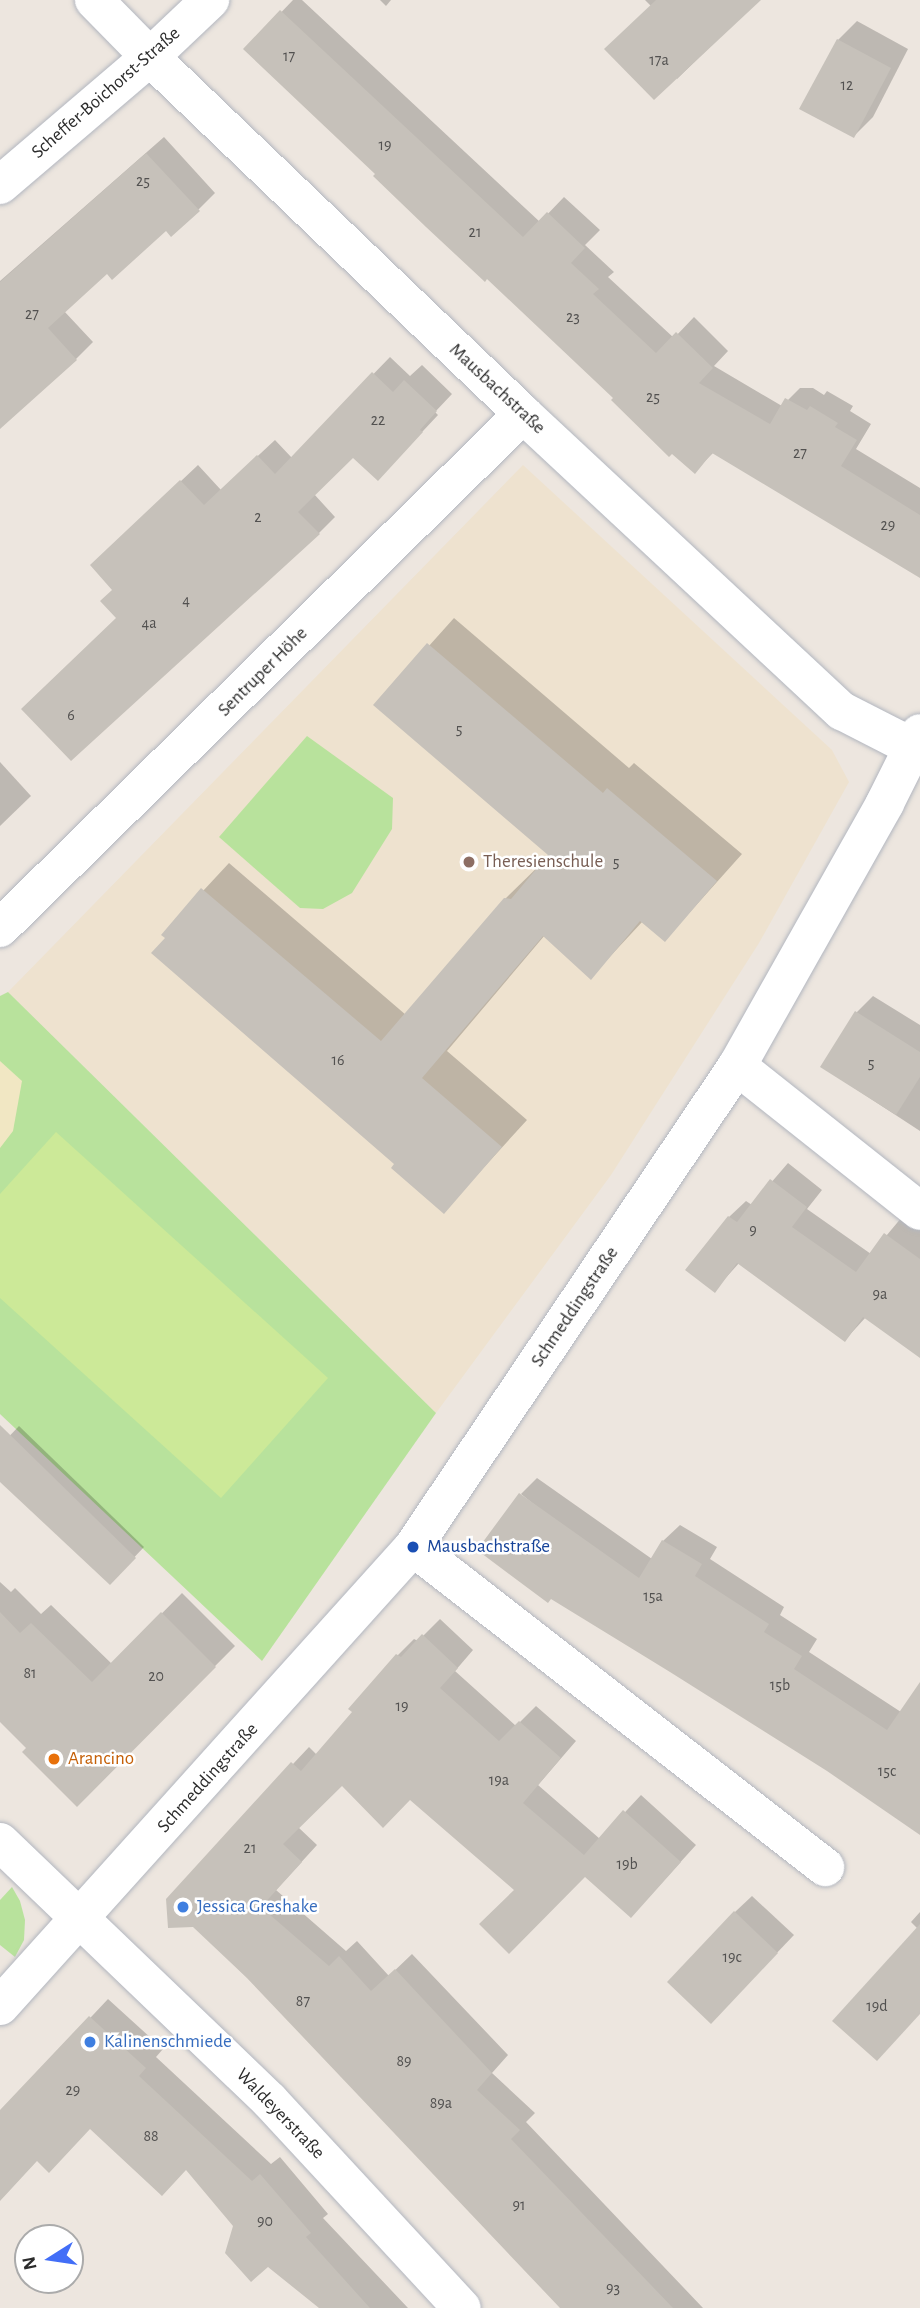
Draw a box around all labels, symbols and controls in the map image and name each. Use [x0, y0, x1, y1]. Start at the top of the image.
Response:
street label: Scheffer-Boichorst-Straße [27, 22, 185, 164]
house number: 17 [283, 46, 295, 66]
house number: 17a [649, 50, 669, 70]
house number: 12 [841, 75, 853, 95]
house number: 19 [378, 135, 392, 155]
house number: 25 [136, 171, 150, 191]
house number: 21 [469, 222, 481, 242]
house number: 27 [25, 304, 39, 324]
house number: 23 [566, 307, 580, 327]
street label: Mausbachstraße [444, 339, 550, 439]
house number: 25 [646, 387, 660, 407]
house number: 22 [371, 410, 385, 430]
house number: 27 [793, 443, 807, 463]
house number: 2 [254, 507, 262, 527]
house number: 29 [881, 515, 895, 535]
house number: 4 [182, 590, 190, 610]
house number: 4a [141, 613, 157, 633]
street label: Sentruper Höhe [213, 622, 313, 722]
house number: 6 [67, 705, 75, 725]
house number: 5 [456, 719, 462, 739]
place label: Theresienschule [483, 851, 603, 873]
house number: 5 [613, 852, 619, 872]
marker: Theresienschule [461, 854, 477, 870]
house number: 16 [331, 1050, 345, 1070]
house number: 5 [868, 1053, 874, 1073]
house number: 9 [749, 1220, 757, 1240]
street label: Schmeddingstraße [526, 1243, 624, 1371]
house number: 9a [873, 1284, 887, 1304]
place label: Mausbachstraße [427, 1536, 550, 1558]
marker: Mausbachstraße [405, 1539, 421, 1555]
house number: 15a [643, 1586, 663, 1606]
house number: 81 [23, 1663, 37, 1683]
house number: 20 [148, 1666, 164, 1686]
house number: 15b [770, 1675, 790, 1695]
house number: 19 [395, 1696, 409, 1716]
street label: Schmeddingstraße [153, 1718, 263, 1838]
place label: Arancino [68, 1748, 134, 1770]
marker: Arancino [46, 1751, 62, 1767]
house number: 15c [878, 1761, 896, 1781]
house number: 19a [489, 1770, 509, 1790]
house number: 21 [244, 1838, 256, 1858]
house number: 19b [616, 1854, 638, 1874]
place label: Jessica Greshake [197, 1896, 318, 1918]
marker: Jessica Greshake [175, 1899, 191, 1915]
house number: 19c [722, 1947, 742, 1967]
house number: 87 [296, 1991, 310, 2011]
house number: 19d [866, 1996, 888, 2016]
place label: Kalinenschmiede [104, 2031, 232, 2053]
marker: Kalinenschmiede [82, 2034, 98, 2050]
house number: 89 [396, 2051, 412, 2071]
street label: Waldeyerstraße [231, 2064, 329, 2164]
house number: 29 [66, 2080, 80, 2100]
house number: 89a [430, 2093, 452, 2113]
house number: 88 [143, 2126, 159, 2146]
house number: 91 [512, 2195, 526, 2215]
house number: 90 [257, 2211, 273, 2231]
north arrow [14, 2224, 84, 2294]
text: N [19, 2255, 41, 2271]
house number: 93 [606, 2278, 620, 2298]

